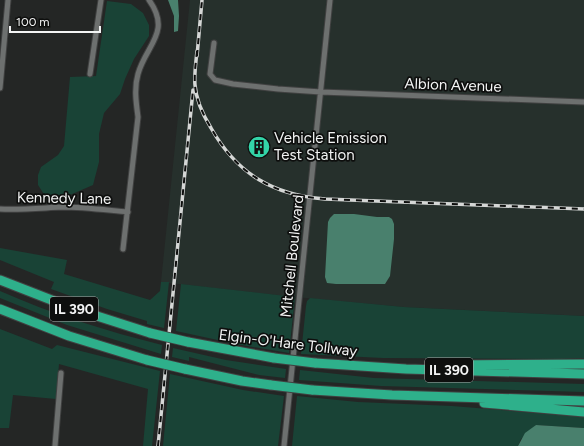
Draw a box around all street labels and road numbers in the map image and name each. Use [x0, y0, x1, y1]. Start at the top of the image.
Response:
street label: Albion Avenue [404, 74, 502, 96]
street label: Kennedy Lane [17, 188, 111, 208]
street label: Mitchell Boulevard [277, 194, 307, 318]
road number: IL 390 [50, 297, 98, 321]
street label: Elgin-O'Hare Tollway [218, 326, 358, 360]
road number: IL 390 [425, 358, 473, 382]

